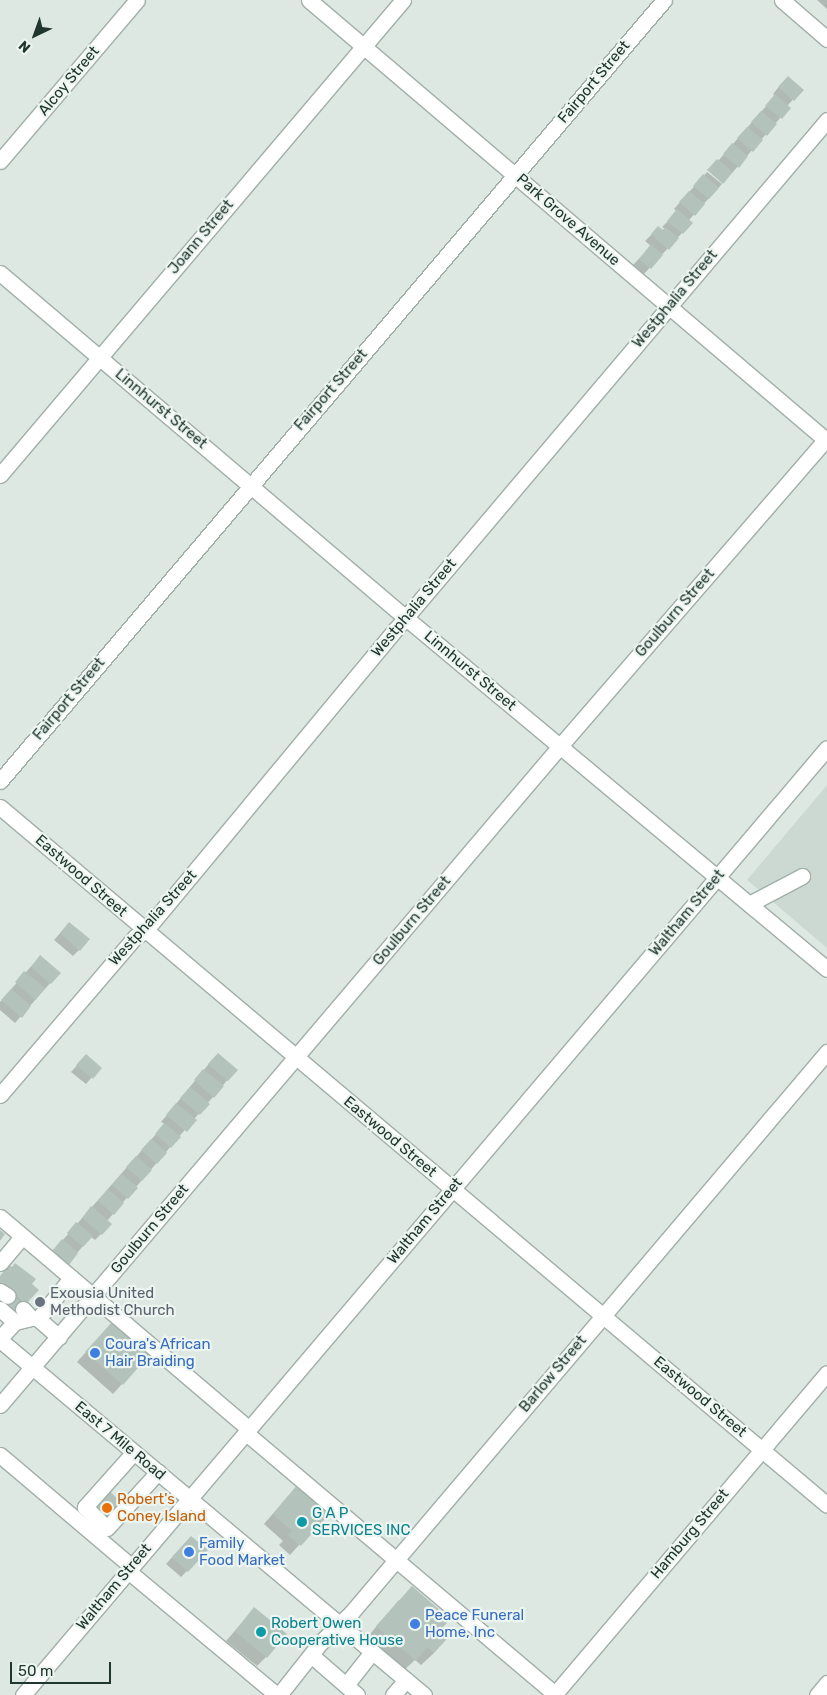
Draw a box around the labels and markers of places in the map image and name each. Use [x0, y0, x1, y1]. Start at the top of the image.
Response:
place label: Exousia United Methodist Church [50, 1284, 175, 1319]
marker: Exousia United Methodist Church [34, 1296, 46, 1308]
place label: Coura's African Hair Braiding [105, 1335, 211, 1370]
marker: Coura's African Hair Braiding [89, 1347, 101, 1359]
place label: Robert's Coney Island [117, 1490, 206, 1525]
marker: Robert's Coney Island [101, 1502, 113, 1514]
place label: G A P SERVICES INC [312, 1504, 410, 1539]
marker: G A P SERVICES INC [296, 1516, 308, 1528]
place label: Family Food Market [199, 1534, 285, 1569]
marker: Family Food Market [183, 1546, 195, 1558]
place label: Peace Funeral Home, Inc [425, 1606, 524, 1641]
place label: Robert Owen Cooperative House [271, 1614, 403, 1649]
marker: Peace Funeral Home, Inc [409, 1618, 421, 1630]
marker: Robert Owen Cooperative House [255, 1626, 267, 1638]

